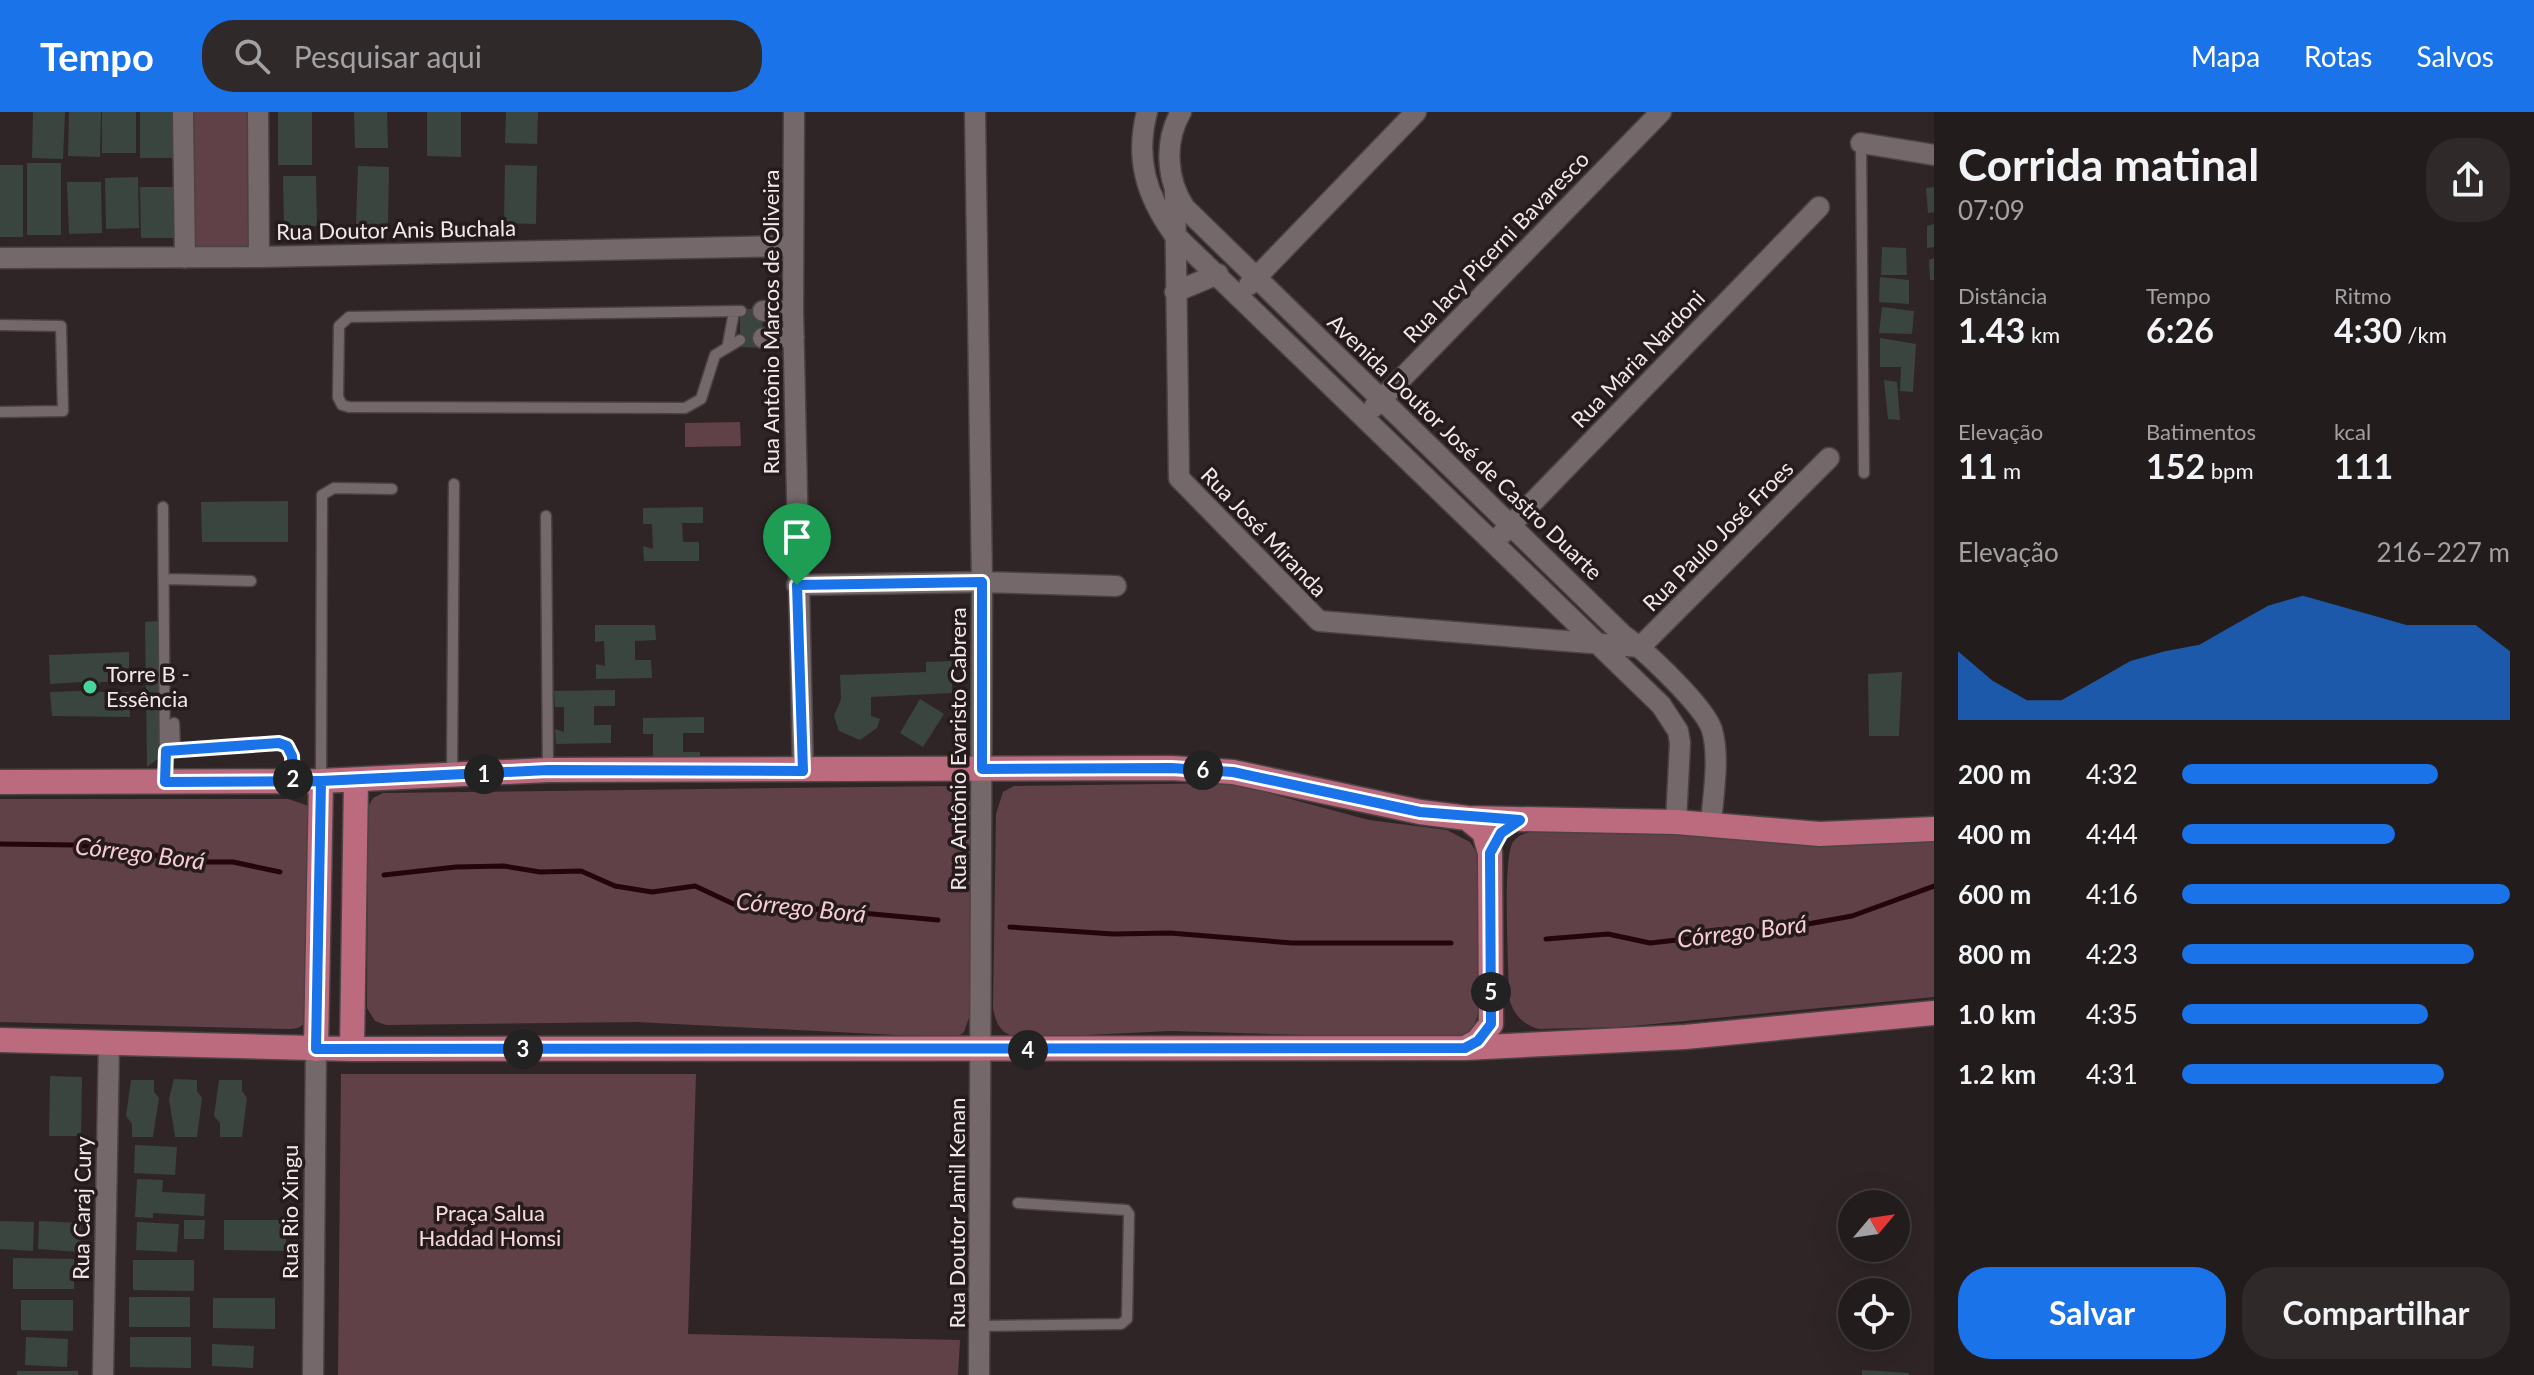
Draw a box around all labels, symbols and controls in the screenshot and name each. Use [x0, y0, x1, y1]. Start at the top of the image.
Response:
search box [202, 20, 762, 92]
text: Tempo [40, 33, 154, 79]
icon: search [230, 34, 274, 78]
text: Pesquisar aqui [294, 38, 482, 74]
text: Mapa [2191, 39, 2260, 73]
text: Rotas [2304, 39, 2372, 73]
text: Salvos [2416, 39, 2494, 73]
text: Corrida matinal [1958, 138, 2259, 190]
button: share [2426, 138, 2510, 222]
street label: Rua Iacy Picerni Bavaresco [1397, 145, 1594, 348]
street label: Rua Antônio Marcos de Oliveira [757, 169, 784, 475]
text: 07:09 [1958, 194, 2025, 226]
street label: Rua Doutor Anis Buchala [276, 214, 516, 245]
text: Distância [1958, 282, 2047, 309]
text: Tempo [2146, 282, 2211, 309]
text: Ritmo [2334, 282, 2391, 309]
street label: Rua Maria Nardoni [1565, 284, 1710, 433]
street label: Avenida Doutor José de Castro Duarte [1323, 308, 1608, 585]
text: 1.43 [1958, 309, 2025, 350]
text: 6:26 [2146, 309, 2214, 350]
text: 4:30 [2334, 309, 2402, 350]
text: km [2025, 321, 2060, 348]
text: /km [2402, 321, 2447, 348]
text: Elevação [1958, 418, 2043, 445]
text: Batimentos [2146, 418, 2256, 445]
text: kcal [2334, 418, 2371, 445]
text: 11 [1958, 445, 1997, 486]
text: 152 [2146, 445, 2205, 486]
text: 111 [2334, 445, 2393, 486]
street label: Rua Paulo José Froes [1637, 455, 1799, 617]
text: m [1997, 457, 2021, 484]
text: bpm [2205, 457, 2254, 484]
street label: Rua José Miranda [1196, 461, 1333, 602]
pin [763, 503, 831, 585]
icon: arrive [775, 515, 819, 559]
text: Elevação [1958, 536, 2059, 568]
text: 216–227 m [2376, 536, 2510, 568]
street label: Rua Antônio Evaristo Cabrera [944, 607, 971, 891]
place label: Torre B - Essência [106, 660, 190, 712]
marker: Torre B - Essência [81, 678, 99, 696]
pin: 6 [1183, 750, 1223, 790]
pin: 1 [464, 754, 504, 794]
text: 6 [1197, 756, 1209, 783]
text: 200 m [1958, 758, 2031, 790]
text: 4:32 [2086, 758, 2138, 790]
pin: 2 [273, 759, 313, 799]
text: 1 [478, 760, 490, 787]
text: 2 [287, 765, 299, 792]
text: 400 m [1958, 818, 2031, 850]
text: 4:44 [2086, 818, 2138, 850]
water label: Córrego Borá [74, 830, 207, 875]
text: 600 m [1958, 878, 2031, 910]
text: 4:16 [2086, 878, 2138, 910]
water label: Córrego Borá [735, 885, 868, 928]
water label: Córrego Borá [1675, 908, 1809, 953]
text: 800 m [1958, 938, 2031, 970]
text: 4:23 [2086, 938, 2138, 970]
pin: 5 [1471, 972, 1511, 1012]
text: 5 [1485, 978, 1497, 1005]
text: 1.0 km [1958, 998, 2036, 1030]
text: 4:35 [2086, 998, 2138, 1030]
pin: 3 [503, 1029, 543, 1069]
pin: 4 [1008, 1030, 1048, 1070]
text: 3 [517, 1035, 529, 1062]
text: 4 [1022, 1036, 1034, 1063]
text: 1.2 km [1958, 1058, 2036, 1090]
text: 4:31 [2086, 1058, 2138, 1090]
street label: Rua Doutor Jamil Kenan [943, 1097, 970, 1329]
street label: Rua Caraj Cury [67, 1135, 96, 1280]
street label: Rua Rio Xingu [276, 1145, 303, 1279]
north arrow [1838, 1190, 1910, 1262]
map controls [1838, 1190, 1910, 1350]
park label: Praça Salua Haddad Homsi [419, 1199, 561, 1251]
button: Salvar [1958, 1267, 2226, 1359]
button: Compartilhar [2242, 1267, 2510, 1359]
button: locate [1838, 1278, 1910, 1350]

